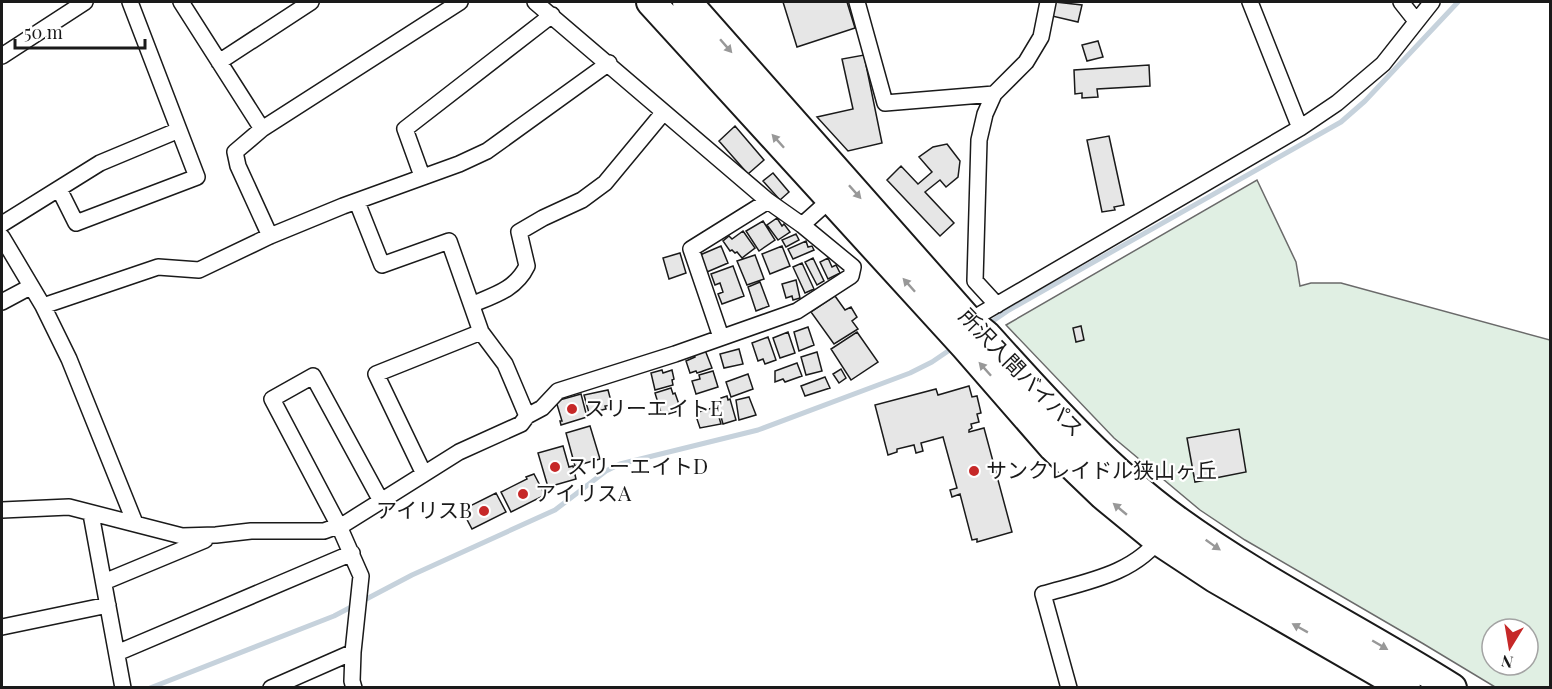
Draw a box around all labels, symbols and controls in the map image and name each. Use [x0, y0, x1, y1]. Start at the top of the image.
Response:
scale bar [15, 12, 146, 50]
text: 50 m [24, 20, 63, 44]
one-way arrow [719, 38, 732, 54]
one-way arrow [771, 133, 785, 148]
one-way arrow [848, 184, 861, 199]
one-way arrow [902, 277, 916, 292]
street label: 所沢入間バイパス [954, 302, 1091, 442]
one-way arrow [979, 362, 992, 377]
place label: スリーエイトE [584, 393, 723, 421]
marker: スリーエイトE [565, 402, 579, 416]
place label: スリーエイトD [567, 451, 708, 479]
place label: サンクレイドル狭山ヶ丘 [986, 455, 1217, 483]
marker: スリーエイトD [548, 460, 562, 474]
marker: サンクレイドル狭山ヶ丘 [967, 464, 981, 478]
place label: アイリスA [535, 478, 632, 506]
marker: アイリスA [516, 487, 530, 501]
place label: アイリスB [376, 495, 472, 523]
one-way arrow [1112, 503, 1128, 516]
marker: アイリスB [477, 504, 491, 518]
one-way arrow [1205, 539, 1221, 550]
north arrow [1480, 617, 1540, 677]
one-way arrow [1291, 623, 1308, 633]
one-way arrow [1372, 640, 1389, 650]
text: N [1499, 651, 1515, 674]

